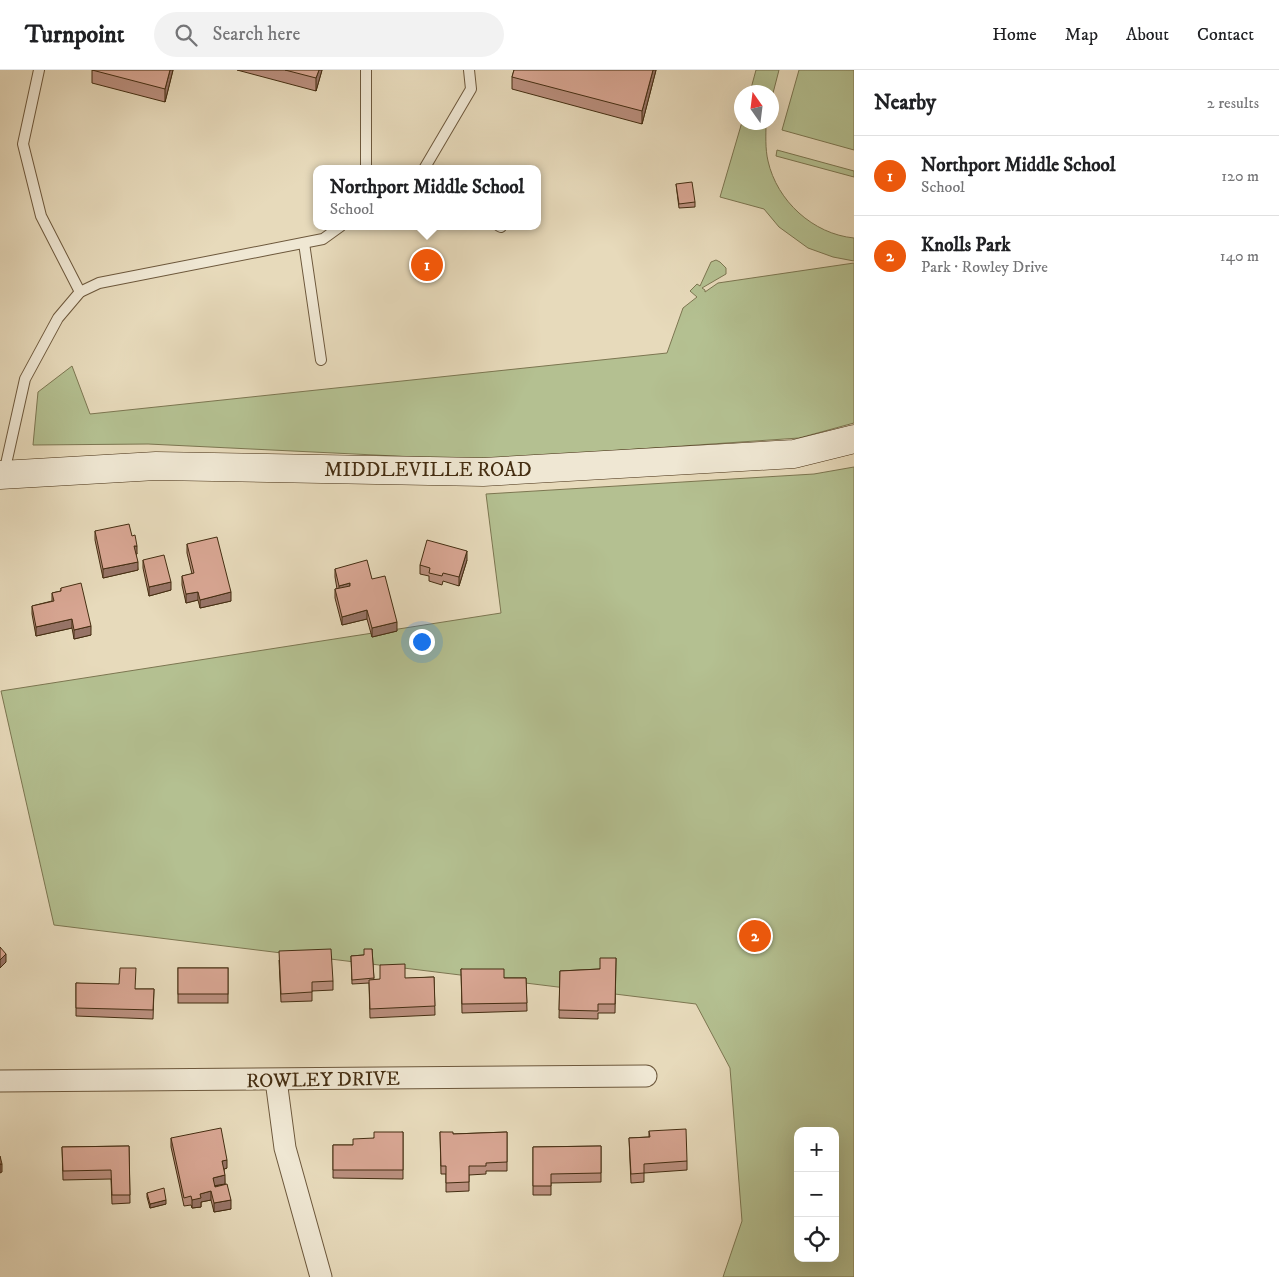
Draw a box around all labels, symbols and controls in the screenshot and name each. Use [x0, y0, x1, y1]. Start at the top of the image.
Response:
search box [154, 12, 504, 57]
text: Turnpoint [25, 20, 124, 50]
icon: search [172, 21, 200, 49]
text: Search here [212, 23, 300, 46]
text: Home [992, 24, 1037, 46]
text: Map [1065, 24, 1098, 46]
text: About [1126, 24, 1169, 46]
text: Contact [1197, 24, 1254, 46]
north arrow [734, 85, 779, 130]
text: Nearby [874, 90, 936, 116]
text: 2 results [1207, 93, 1259, 113]
text: Northport Middle School [921, 154, 1115, 177]
popup [313, 165, 541, 230]
text: 1 [887, 166, 893, 186]
text: 120 m [1221, 166, 1259, 186]
text: Northport Middle School [330, 176, 524, 199]
text: School [921, 177, 965, 197]
text: School [330, 199, 374, 219]
text: Knolls Park [921, 234, 1011, 257]
pin: 1 [411, 246, 443, 284]
text: 2 [886, 246, 894, 266]
text: 140 m [1220, 246, 1259, 266]
text: Park · Rowley Drive [921, 257, 1048, 277]
street label: MIDDLEVILLE ROAD [324, 458, 532, 483]
your location [409, 629, 435, 655]
pin: 2 [739, 917, 771, 955]
street label: ROWLEY DRIVE [246, 1067, 400, 1094]
map controls [794, 1127, 839, 1262]
button: + [794, 1127, 839, 1172]
button: − [794, 1172, 839, 1217]
button: locate [794, 1217, 839, 1262]

